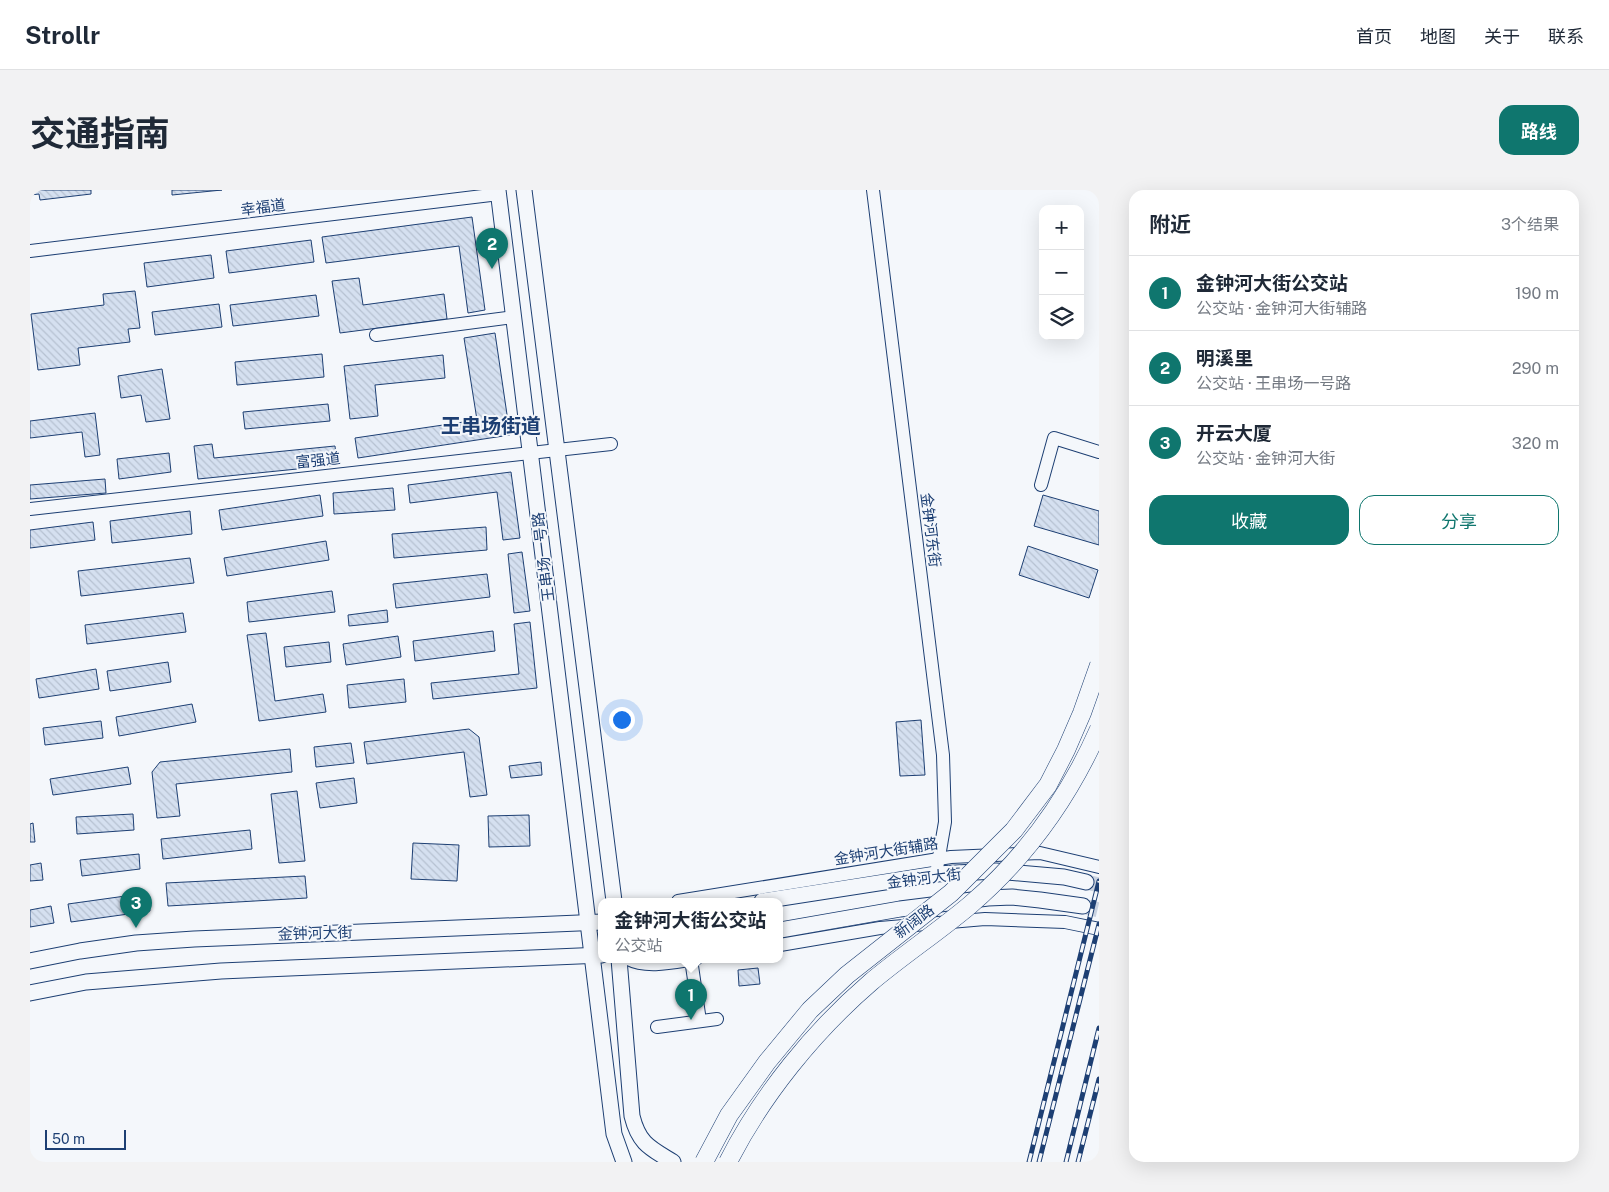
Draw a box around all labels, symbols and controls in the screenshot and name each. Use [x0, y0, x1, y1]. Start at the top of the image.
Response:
text: Strollr [25, 21, 100, 49]
text: 首页 [1356, 26, 1392, 47]
text: 地图 [1420, 26, 1456, 47]
text: 关于 [1484, 26, 1520, 47]
text: 联系 [1548, 26, 1584, 47]
button: 路线 [1499, 105, 1579, 155]
text: 交通指南 [30, 113, 170, 154]
street label: 幸福道 [240, 196, 286, 218]
map controls [1039, 205, 1084, 340]
button: + [1039, 205, 1084, 250]
text: 附近 [1149, 212, 1191, 237]
text: 3个结果 [1501, 215, 1559, 234]
pin: 2 [476, 228, 508, 269]
button: − [1039, 250, 1084, 295]
text: 金钟河大街公交站 [1196, 272, 1348, 294]
text: 1 [1162, 284, 1168, 303]
text: 190 m [1515, 284, 1559, 303]
button: layers [1039, 295, 1084, 340]
text: 公交站 · 金钟河大街辅路 [1196, 299, 1367, 318]
text: 明溪里 [1196, 347, 1253, 369]
text: 2 [1160, 359, 1170, 378]
text: 290 m [1512, 359, 1559, 378]
text: 公交站 · 王串场一号路 [1196, 374, 1351, 393]
district label: 王串场街道 [441, 414, 541, 438]
text: 开云大厦 [1196, 422, 1272, 444]
text: 3 [1160, 434, 1170, 453]
text: 320 m [1512, 434, 1559, 453]
street label: 富强道 [295, 449, 341, 471]
text: 公交站 · 金钟河大街 [1196, 449, 1335, 468]
street label: 金钟河东街 [918, 492, 944, 568]
button: 收藏 [1149, 495, 1349, 545]
button: 分享 [1359, 495, 1559, 545]
street label: 王串场一号路 [529, 511, 557, 603]
your location [609, 707, 635, 733]
street label: 金钟河大街辅路 [833, 834, 939, 868]
street label: 金钟河大街 [886, 865, 962, 891]
pin: 3 [120, 887, 152, 928]
popup [598, 898, 783, 963]
street label: 新阔路 [891, 901, 937, 941]
text: 金钟河大街公交站 [614, 909, 767, 931]
street label: 金钟河大街 [277, 923, 353, 943]
text: 公交站 [614, 936, 663, 955]
pin: 1 [675, 979, 707, 1020]
scale bar [45, 1127, 126, 1150]
text: 50 m [52, 1131, 85, 1147]

